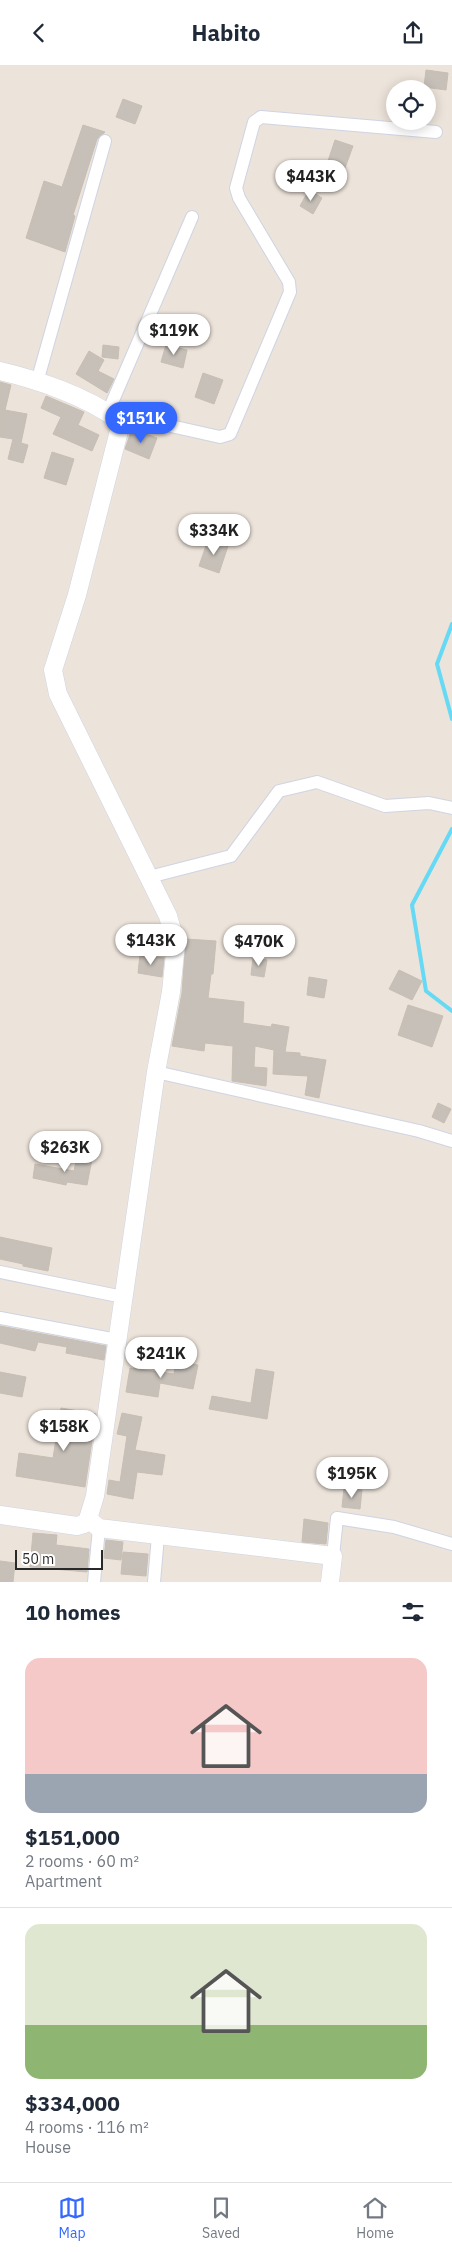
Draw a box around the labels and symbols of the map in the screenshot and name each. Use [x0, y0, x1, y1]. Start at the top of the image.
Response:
pin: $443K [276, 159, 346, 202]
pin: $119K [139, 313, 209, 356]
pin: $151K [106, 401, 176, 444]
pin: $334K [179, 513, 249, 556]
pin: $143K [116, 923, 186, 966]
pin: $470K [224, 925, 294, 967]
pin: $263K [30, 1131, 100, 1173]
pin: $241K [126, 1337, 196, 1379]
pin: $158K [29, 1409, 99, 1452]
pin: $195K [317, 1457, 387, 1499]
scale bar [15, 1547, 102, 1570]

